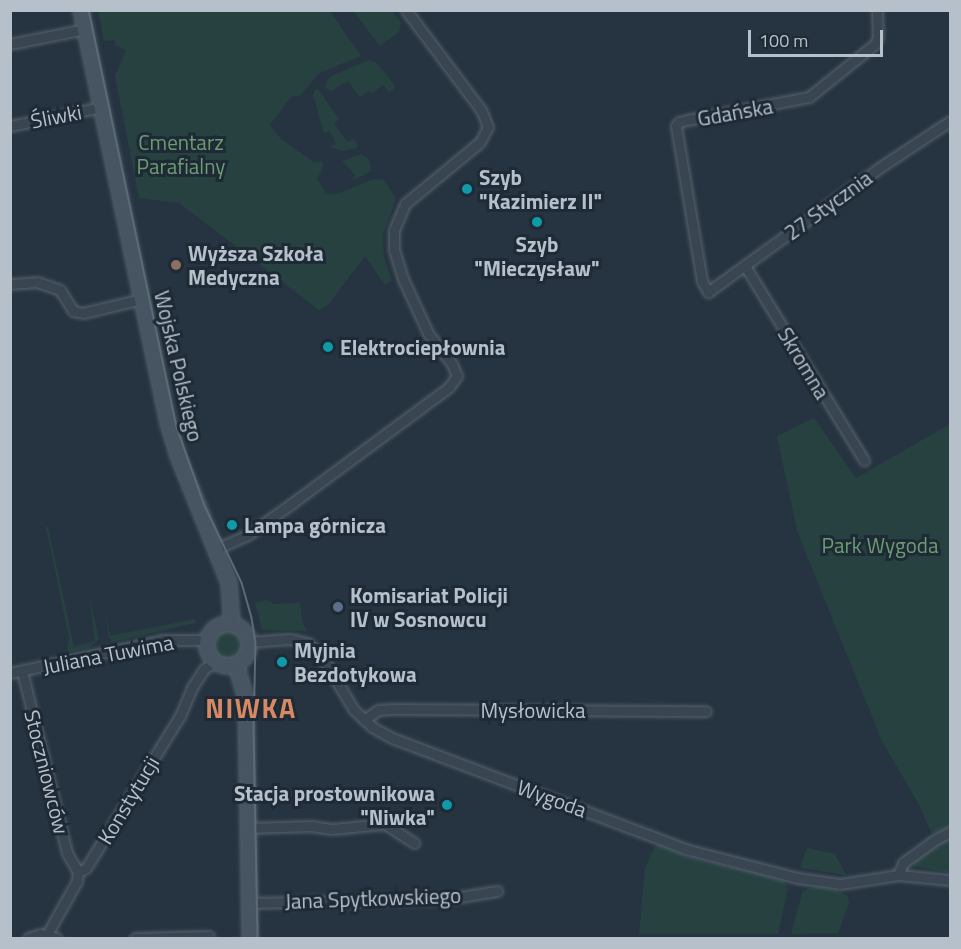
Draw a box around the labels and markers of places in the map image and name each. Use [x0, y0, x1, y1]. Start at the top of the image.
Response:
place label: Szyb "Kazimierz II" [479, 164, 602, 214]
marker: Szyb "Kazimierz II" [460, 182, 474, 196]
marker: Szyb "Mieczysław" [530, 215, 544, 229]
place label: Szyb "Mieczysław" [474, 231, 600, 281]
place label: Wyższa Szkoła Medyczna [188, 240, 324, 290]
marker: Wyższa Szkoła Medyczna [169, 258, 183, 272]
place label: Elektrociepłownia [340, 334, 506, 360]
marker: Elektrociepłownia [321, 340, 335, 354]
place label: Lampa górnicza [244, 512, 386, 538]
marker: Lampa górnicza [225, 518, 239, 532]
place label: Komisariat Policji IV w Sosnowcu [350, 582, 508, 632]
marker: Komisariat Policji IV w Sosnowcu [331, 600, 345, 614]
place label: Myjnia Bezdotykowa [294, 637, 417, 687]
marker: Myjnia Bezdotykowa [275, 655, 289, 669]
place label: Stacja prostownikowa "Niwka" [234, 780, 435, 830]
marker: Stacja prostownikowa "Niwka" [440, 798, 454, 812]

